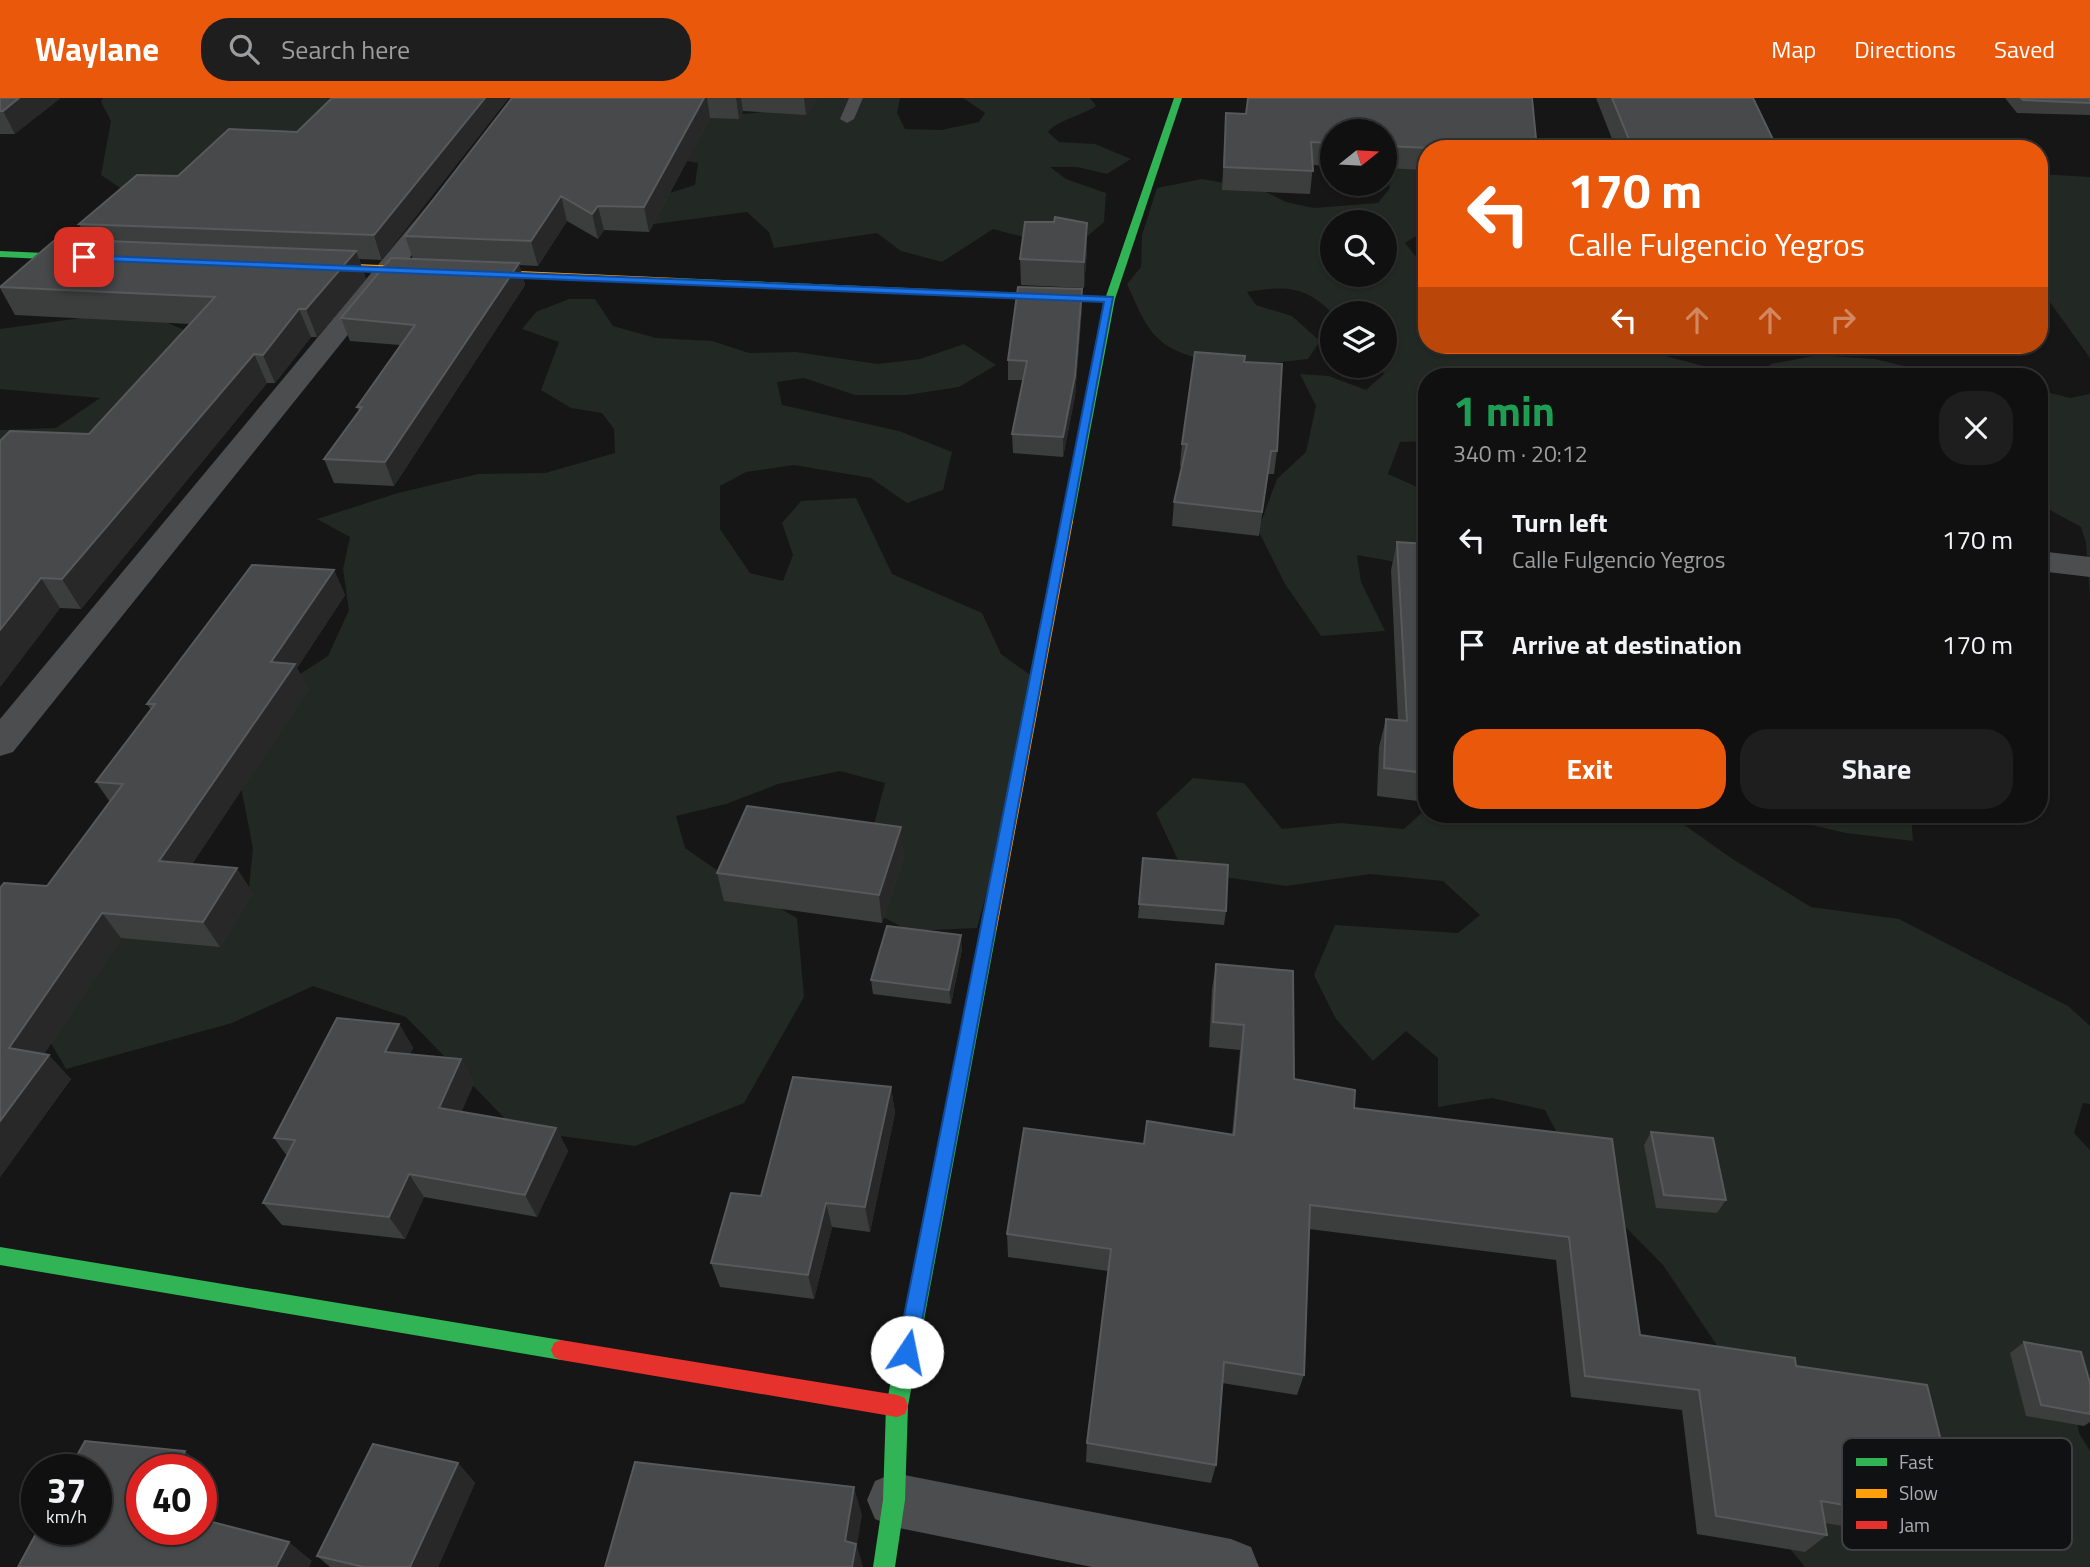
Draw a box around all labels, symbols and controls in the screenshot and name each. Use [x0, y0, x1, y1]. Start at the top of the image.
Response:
search box [201, 18, 691, 81]
text: Waylane [35, 24, 159, 74]
icon: search [225, 30, 263, 68]
text: Search here [281, 30, 410, 69]
text: Map [1771, 31, 1816, 67]
text: Directions [1854, 31, 1956, 67]
text: Saved [1994, 31, 2055, 67]
north arrow [1320, 119, 1396, 196]
map controls [1320, 119, 1397, 378]
text: 170 m [1568, 152, 1702, 227]
icon: left [1453, 168, 1544, 259]
button: search [1320, 210, 1397, 287]
text: Calle Fulgencio Yegros [1568, 220, 1865, 268]
pin [54, 227, 114, 287]
icon: arrive [65, 238, 103, 276]
button: layers [1320, 301, 1397, 378]
icon: left [1605, 301, 1643, 339]
icon: ahead [1678, 301, 1716, 339]
icon: ahead [1751, 301, 1789, 339]
icon: right [1824, 301, 1862, 339]
text: 1 min [1453, 378, 1555, 442]
button: close [1939, 391, 2013, 465]
text: 340 m · 20:12 [1453, 436, 1588, 471]
text: Turn left [1512, 503, 1607, 542]
text: 170 m [1942, 520, 2013, 559]
icon: left [1453, 521, 1491, 559]
text: Calle Fulgencio Yegros [1512, 542, 1725, 577]
text: Arrive at destination [1512, 625, 1742, 664]
text: 170 m [1942, 625, 2013, 664]
icon: arrive [1453, 626, 1491, 664]
button: Exit [1453, 729, 1726, 809]
button: Share [1740, 729, 2013, 809]
position arrow [870, 1315, 944, 1389]
legend [1842, 1438, 2072, 1550]
text: Fast [1899, 1447, 1934, 1476]
speed limit sign: 40 [126, 1454, 217, 1545]
text: 37 [47, 1463, 86, 1517]
text: Slow [1899, 1478, 1938, 1507]
text: km/h [46, 1503, 87, 1530]
text: Jam [1899, 1510, 1930, 1539]

